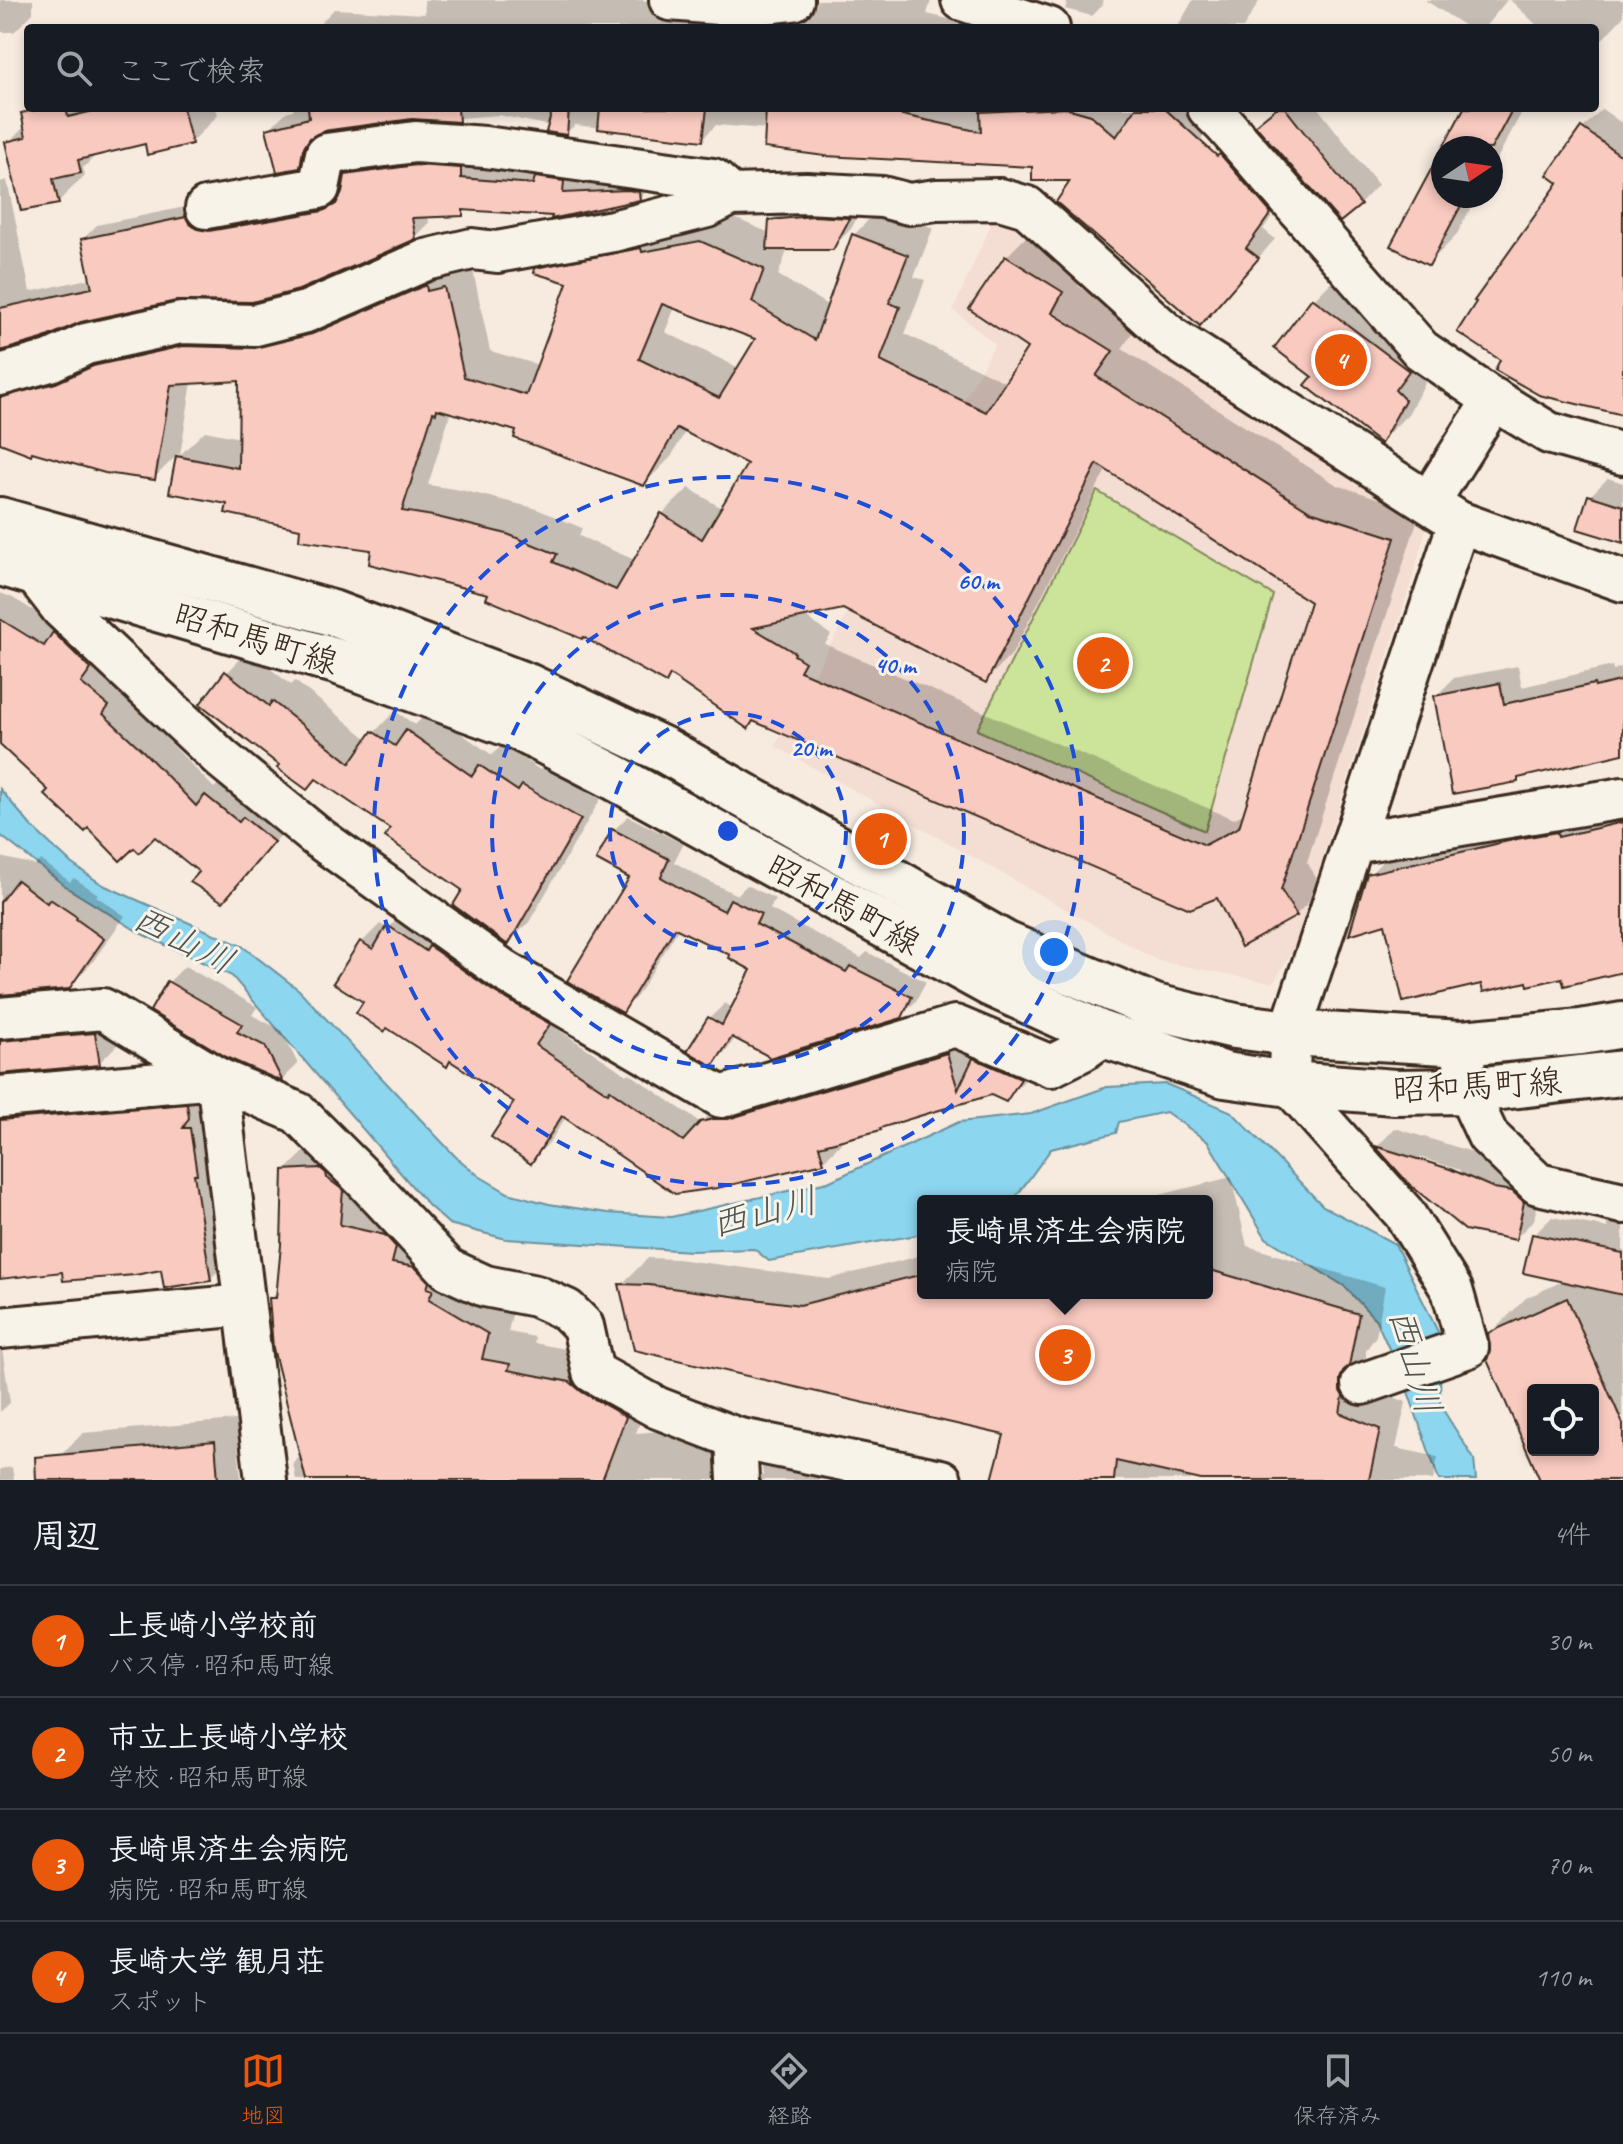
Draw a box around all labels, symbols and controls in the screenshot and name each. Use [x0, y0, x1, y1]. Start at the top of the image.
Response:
search box [24, 24, 1599, 112]
icon: search [52, 46, 96, 90]
text: ここで検索 [116, 52, 266, 90]
north arrow [1431, 136, 1503, 208]
pin: 4 [1315, 330, 1367, 390]
text: 60 m [957, 566, 1001, 596]
street label: 昭和馬町線 [168, 593, 343, 684]
pin: 2 [1077, 633, 1129, 693]
text: 40 m [874, 650, 918, 680]
text: 20 m [790, 733, 834, 763]
pin: 1 [855, 809, 907, 869]
centre of rings [714, 817, 742, 845]
street label: 昭和馬町線 [759, 844, 929, 964]
water label: 西山川 [125, 895, 242, 985]
your location [1034, 932, 1074, 972]
street label: 昭和馬町線 [1391, 1060, 1563, 1111]
water label: 西山川 [706, 1177, 822, 1247]
popup [917, 1195, 1213, 1299]
text: 長崎県済生会病院 [945, 1212, 1185, 1250]
text: 病院 [945, 1255, 997, 1288]
water label: 西山川 [1378, 1303, 1452, 1420]
pin: 3 [1039, 1325, 1091, 1385]
map controls [1527, 1384, 1599, 1456]
button: locate [1527, 1384, 1599, 1456]
text: 周辺 [32, 1514, 100, 1557]
text: 4件 [1553, 1518, 1591, 1551]
text: 上長崎小学校前 [108, 1606, 318, 1644]
text: 1 [52, 1625, 64, 1658]
text: 30 m [1547, 1625, 1591, 1658]
text: バス停 · 昭和馬町線 [108, 1649, 333, 1682]
text: 市立上長崎小学校 [108, 1718, 348, 1756]
text: 2 [52, 1737, 64, 1770]
text: 50 m [1547, 1737, 1591, 1770]
text: 学校 · 昭和馬町線 [108, 1761, 307, 1794]
text: 長崎県済生会病院 [108, 1830, 348, 1868]
text: 3 [52, 1849, 64, 1882]
text: 70 m [1547, 1849, 1591, 1882]
text: 病院 · 昭和馬町線 [108, 1873, 307, 1906]
text: 長崎大学 観月荘 [108, 1942, 325, 1980]
text: 4 [52, 1961, 64, 1994]
text: 110 m [1535, 1961, 1591, 1994]
text: スポット [108, 1985, 212, 2018]
tab: 地図 [241, 2049, 285, 2130]
tab: 経路 [767, 2049, 812, 2130]
tab: 保存済み [1294, 2049, 1382, 2130]

